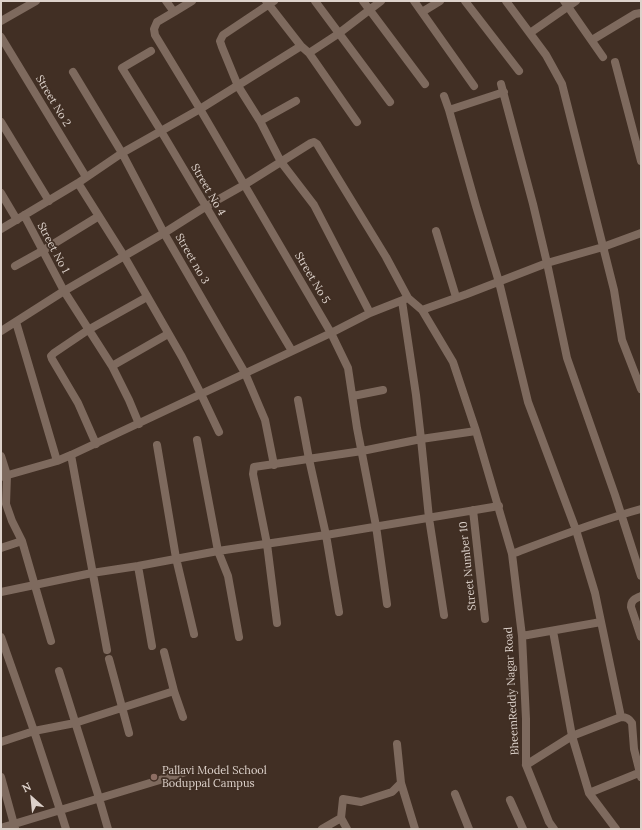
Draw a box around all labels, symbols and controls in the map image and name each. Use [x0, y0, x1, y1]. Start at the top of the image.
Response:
street label: Street No 2 [33, 73, 73, 129]
street label: Street No 4 [188, 162, 228, 218]
street label: Street No 1 [34, 220, 72, 276]
street label: Street no 3 [172, 231, 212, 287]
street label: Street No 5 [291, 250, 333, 306]
street label: Street Number 10 [457, 521, 479, 611]
street label: BheemReddy Nagar Road [502, 627, 522, 755]
place label: Pallavi Model School Boduppal Campus [162, 764, 267, 790]
marker: Pallavi Model School Boduppal Campus [149, 772, 159, 782]
north arrow [12, 778, 52, 818]
text: N [20, 779, 34, 795]

